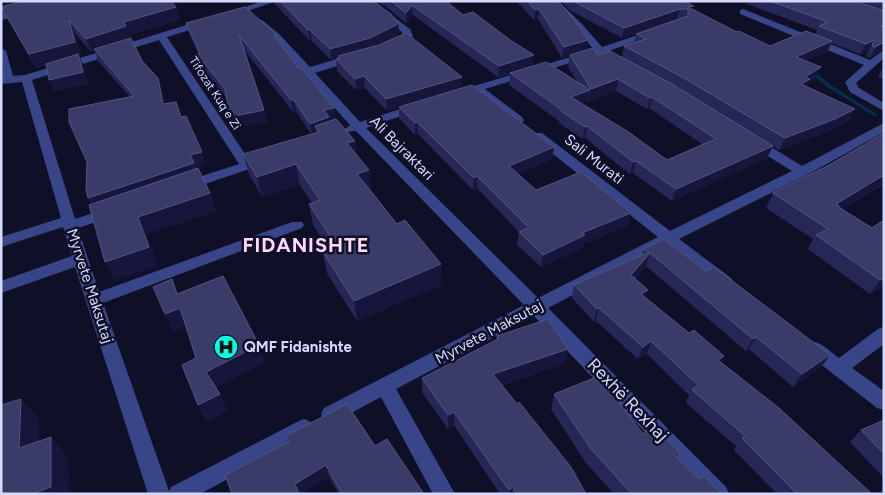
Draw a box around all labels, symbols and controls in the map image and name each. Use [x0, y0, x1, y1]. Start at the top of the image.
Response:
street label: Tifozat Kuq e Zi [186, 54, 244, 132]
street label: Ali Bajraktari [366, 112, 438, 184]
street label: Sali Murati [561, 130, 627, 188]
street label: Myrvete Maksutaj [63, 226, 117, 346]
district label: FIDANISHTE [243, 233, 369, 257]
street label: Myrvete Maksutaj [432, 296, 546, 368]
hospital icon: QMF Fidanishte [213, 334, 239, 360]
place label: QMF Fidanishte [244, 338, 353, 356]
street label: Rexhë Rexhaj [583, 354, 673, 446]

